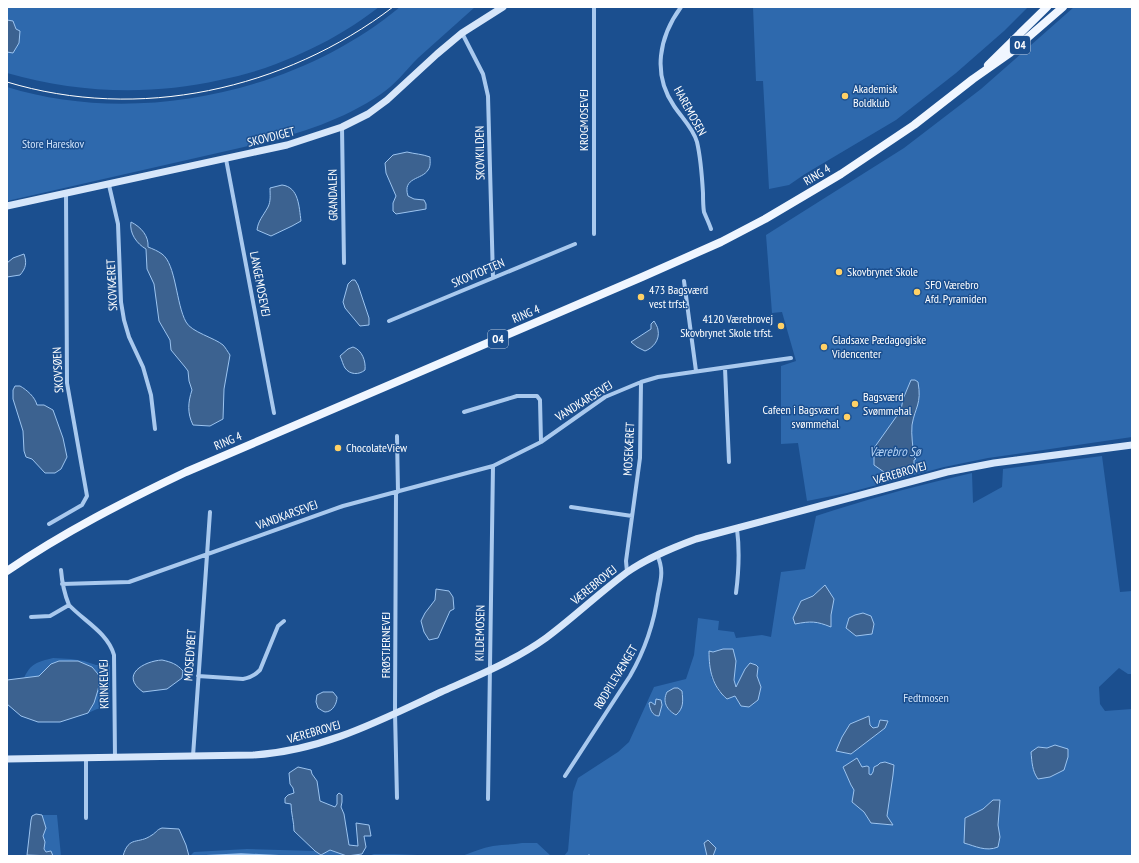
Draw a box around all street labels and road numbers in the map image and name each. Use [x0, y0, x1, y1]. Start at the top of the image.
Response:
road number: O4 [1010, 36, 1030, 54]
street label: HAREMOSEN [671, 84, 710, 138]
street label: KROGMOSEVEJ [576, 89, 591, 151]
street label: SKOVDIGET [246, 123, 297, 150]
street label: SKOVKILDEN [472, 126, 487, 180]
street label: RING 4 [801, 160, 833, 188]
street label: GRANDALEN [325, 169, 340, 221]
street label: LANGEMOSEVEJ [247, 250, 274, 318]
street label: SKOVTOFTEN [449, 255, 507, 290]
street label: SKOVKÆRET [103, 258, 120, 311]
street label: RING 4 [510, 301, 543, 326]
road number: O4 [488, 330, 508, 348]
street label: SKOVSØEN [49, 347, 66, 393]
street label: VANDKARSEVEJ [552, 377, 615, 425]
street label: MOSEKÆRET [620, 421, 637, 476]
street label: RING 4 [212, 428, 245, 453]
street label: VÆREBROVEJ [871, 458, 928, 488]
street label: VANDKARSEVEJ [253, 496, 320, 533]
street label: VÆREBROVEJ [567, 562, 620, 608]
street label: KILDEMOSEN [472, 605, 487, 661]
street label: FRØSTJERNEVEJ [378, 612, 393, 678]
street label: MOSEDYBET [180, 628, 199, 681]
street label: RØDPILEVÆNGET [591, 641, 641, 712]
street label: KRINKELVEJ [96, 659, 111, 709]
street label: VÆREBROVEJ [285, 717, 342, 747]

